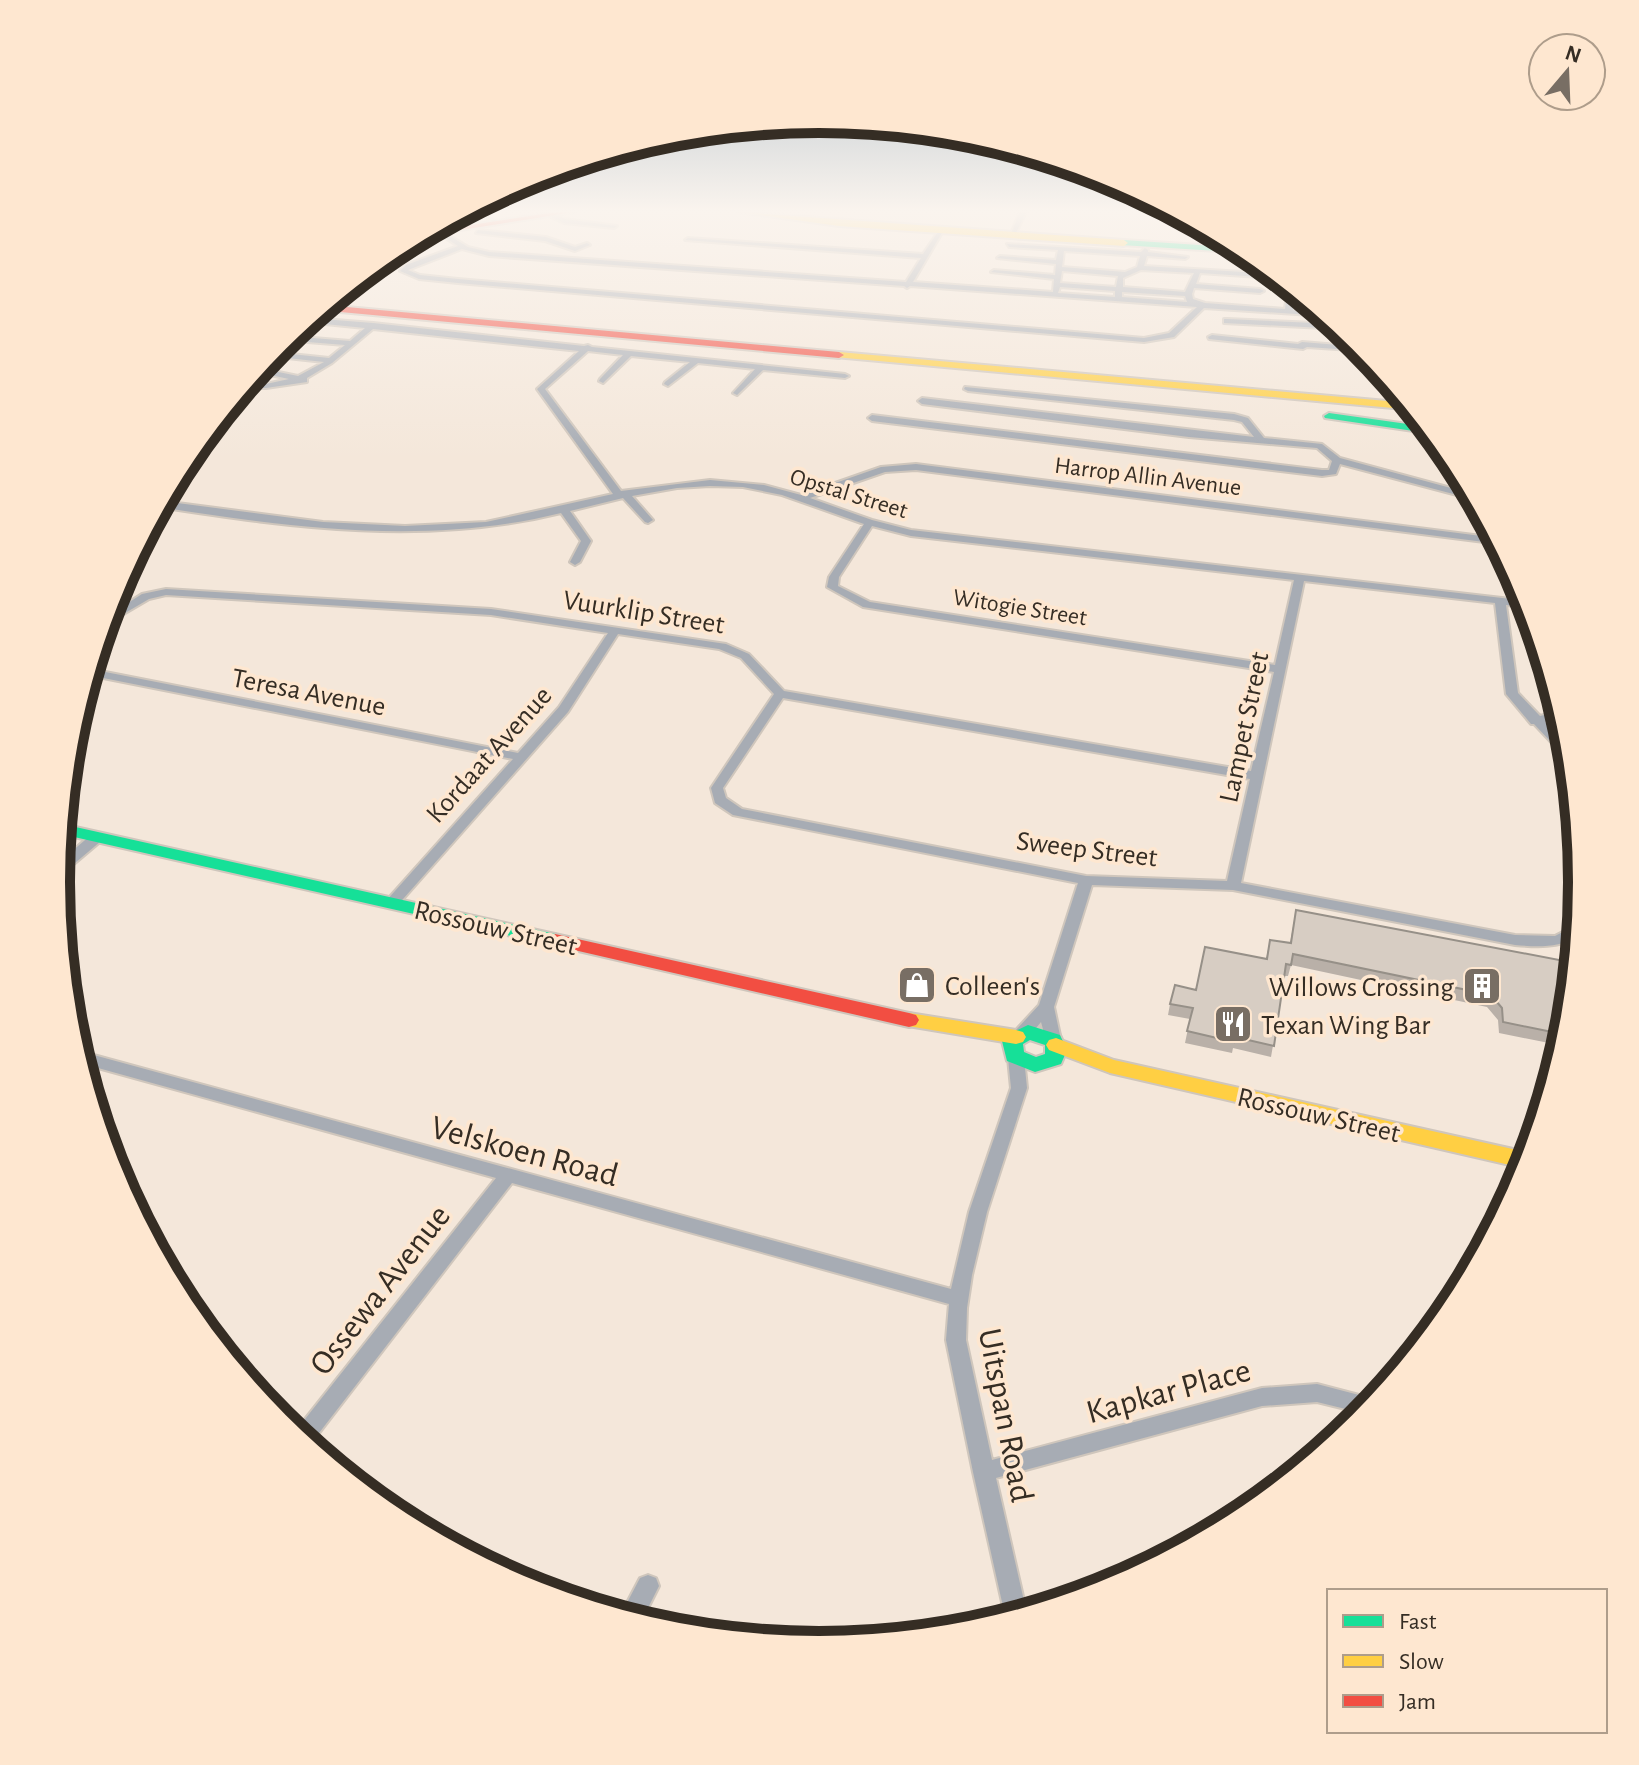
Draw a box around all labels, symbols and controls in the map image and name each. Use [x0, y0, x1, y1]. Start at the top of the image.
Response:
north arrow [1527, 32, 1607, 112]
text: N [1562, 41, 1584, 67]
street label: Harrop Allin Avenue [1053, 454, 1243, 500]
street label: Opstal Street [787, 465, 911, 523]
street label: Vuurklip Street [561, 586, 726, 640]
street label: Witogie Street [951, 586, 1089, 630]
street label: Lampet Street [1215, 649, 1275, 805]
street label: Teresa Avenue [229, 664, 388, 722]
street label: Kordaat Avenue [421, 682, 558, 829]
street label: Sweep Street [1015, 827, 1159, 873]
street label: Rossouw Street [411, 897, 580, 961]
shop icon: Colleen's [896, 964, 938, 1006]
building icon: Willows Crossing [1461, 965, 1503, 1007]
place label: Colleen's [945, 973, 1040, 1001]
place label: Willows Crossing [1269, 974, 1454, 1002]
restaurant icon: Texan Wing Bar [1212, 1003, 1254, 1045]
place label: Texan Wing Bar [1261, 1012, 1430, 1040]
street label: Rossouw Street [1234, 1084, 1403, 1148]
street label: Velskoen Road [427, 1111, 622, 1193]
street label: Ossewa Avenue [304, 1199, 457, 1382]
street label: Uitspan Road [972, 1326, 1039, 1505]
street label: Kapkar Place [1083, 1354, 1254, 1430]
legend [1327, 1589, 1607, 1733]
text: Fast [1399, 1610, 1437, 1634]
text: Slow [1399, 1650, 1444, 1674]
text: Jam [1399, 1690, 1436, 1714]

